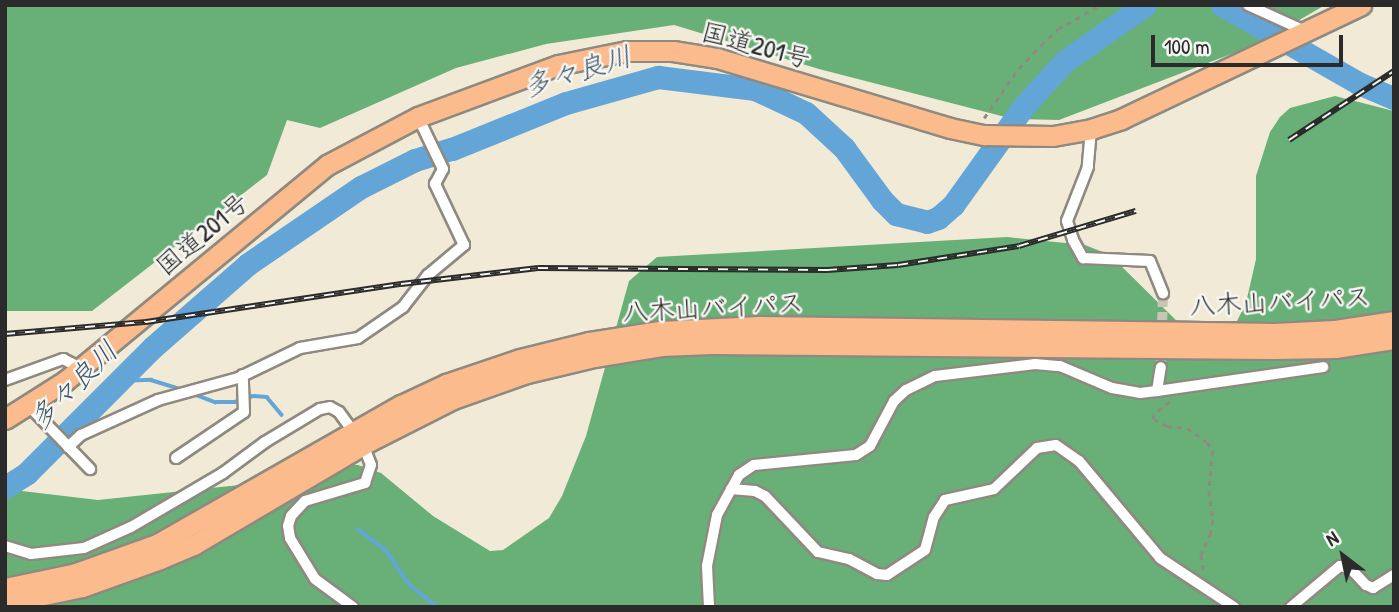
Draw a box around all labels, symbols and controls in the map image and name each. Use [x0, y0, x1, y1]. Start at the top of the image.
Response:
street label: 国道201号 [698, 16, 814, 74]
scale bar [1154, 21, 1346, 65]
text: 100 m [1164, 32, 1210, 61]
water label: 多々良川 [519, 39, 635, 103]
street label: 国道201号 [149, 186, 255, 282]
street label: 八木山バイパス [1188, 281, 1372, 321]
street label: 八木山バイパス [621, 287, 805, 327]
water label: 多々良川 [22, 334, 124, 436]
north arrow [1308, 521, 1378, 591]
text: N [1321, 524, 1343, 552]

